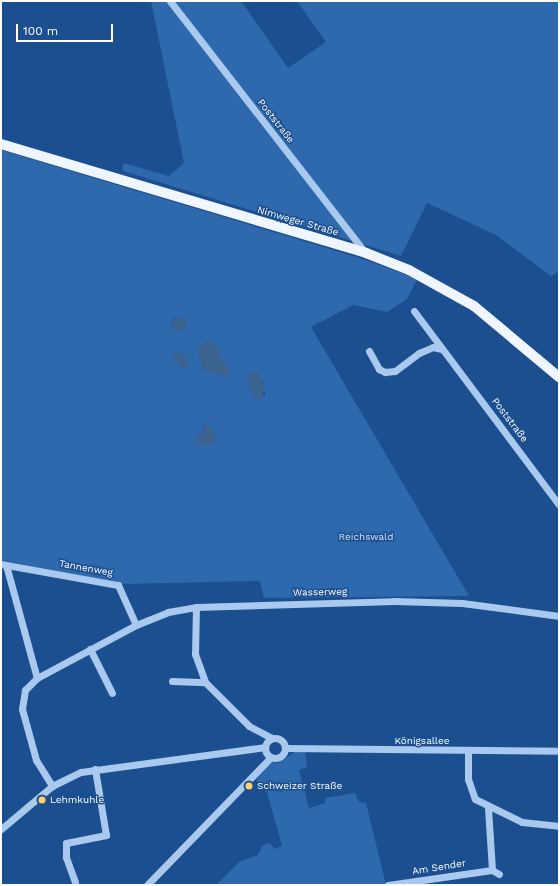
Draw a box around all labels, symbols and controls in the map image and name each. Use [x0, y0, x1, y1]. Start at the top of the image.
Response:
scale bar [18, 16, 115, 42]
text: 100 m [23, 24, 58, 38]
street label: Poststraße [255, 97, 297, 145]
street label: Nimweger Straße [256, 204, 340, 238]
street label: Poststraße [489, 395, 531, 445]
park label: Reichswald [339, 531, 393, 543]
street label: Tannenweg [58, 557, 114, 579]
street label: Wasserweg [293, 586, 347, 598]
street label: Königsallee [395, 735, 449, 747]
place label: Schweizer Straße [257, 780, 342, 792]
marker: Schweizer Straße [244, 781, 254, 791]
place label: Lehmkuhle [50, 794, 104, 806]
marker: Lehmkuhle [37, 795, 47, 805]
street label: Am Sender [411, 857, 467, 877]

